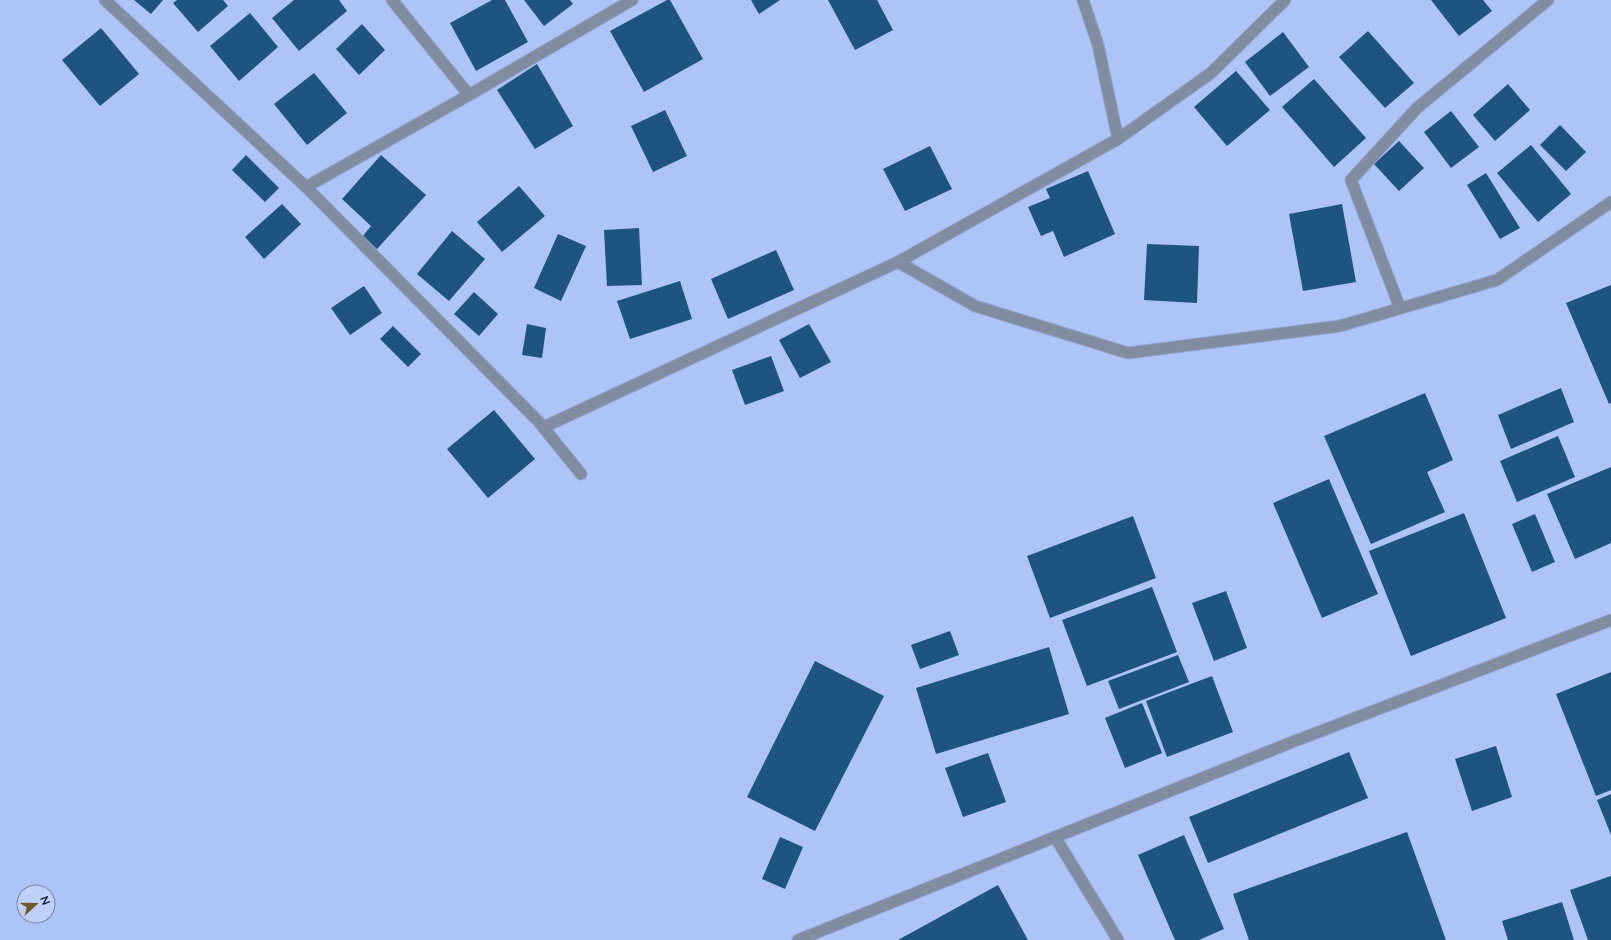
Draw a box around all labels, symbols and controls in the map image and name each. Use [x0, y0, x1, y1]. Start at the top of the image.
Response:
north arrow [16, 884, 56, 924]
text: N [38, 894, 53, 907]

